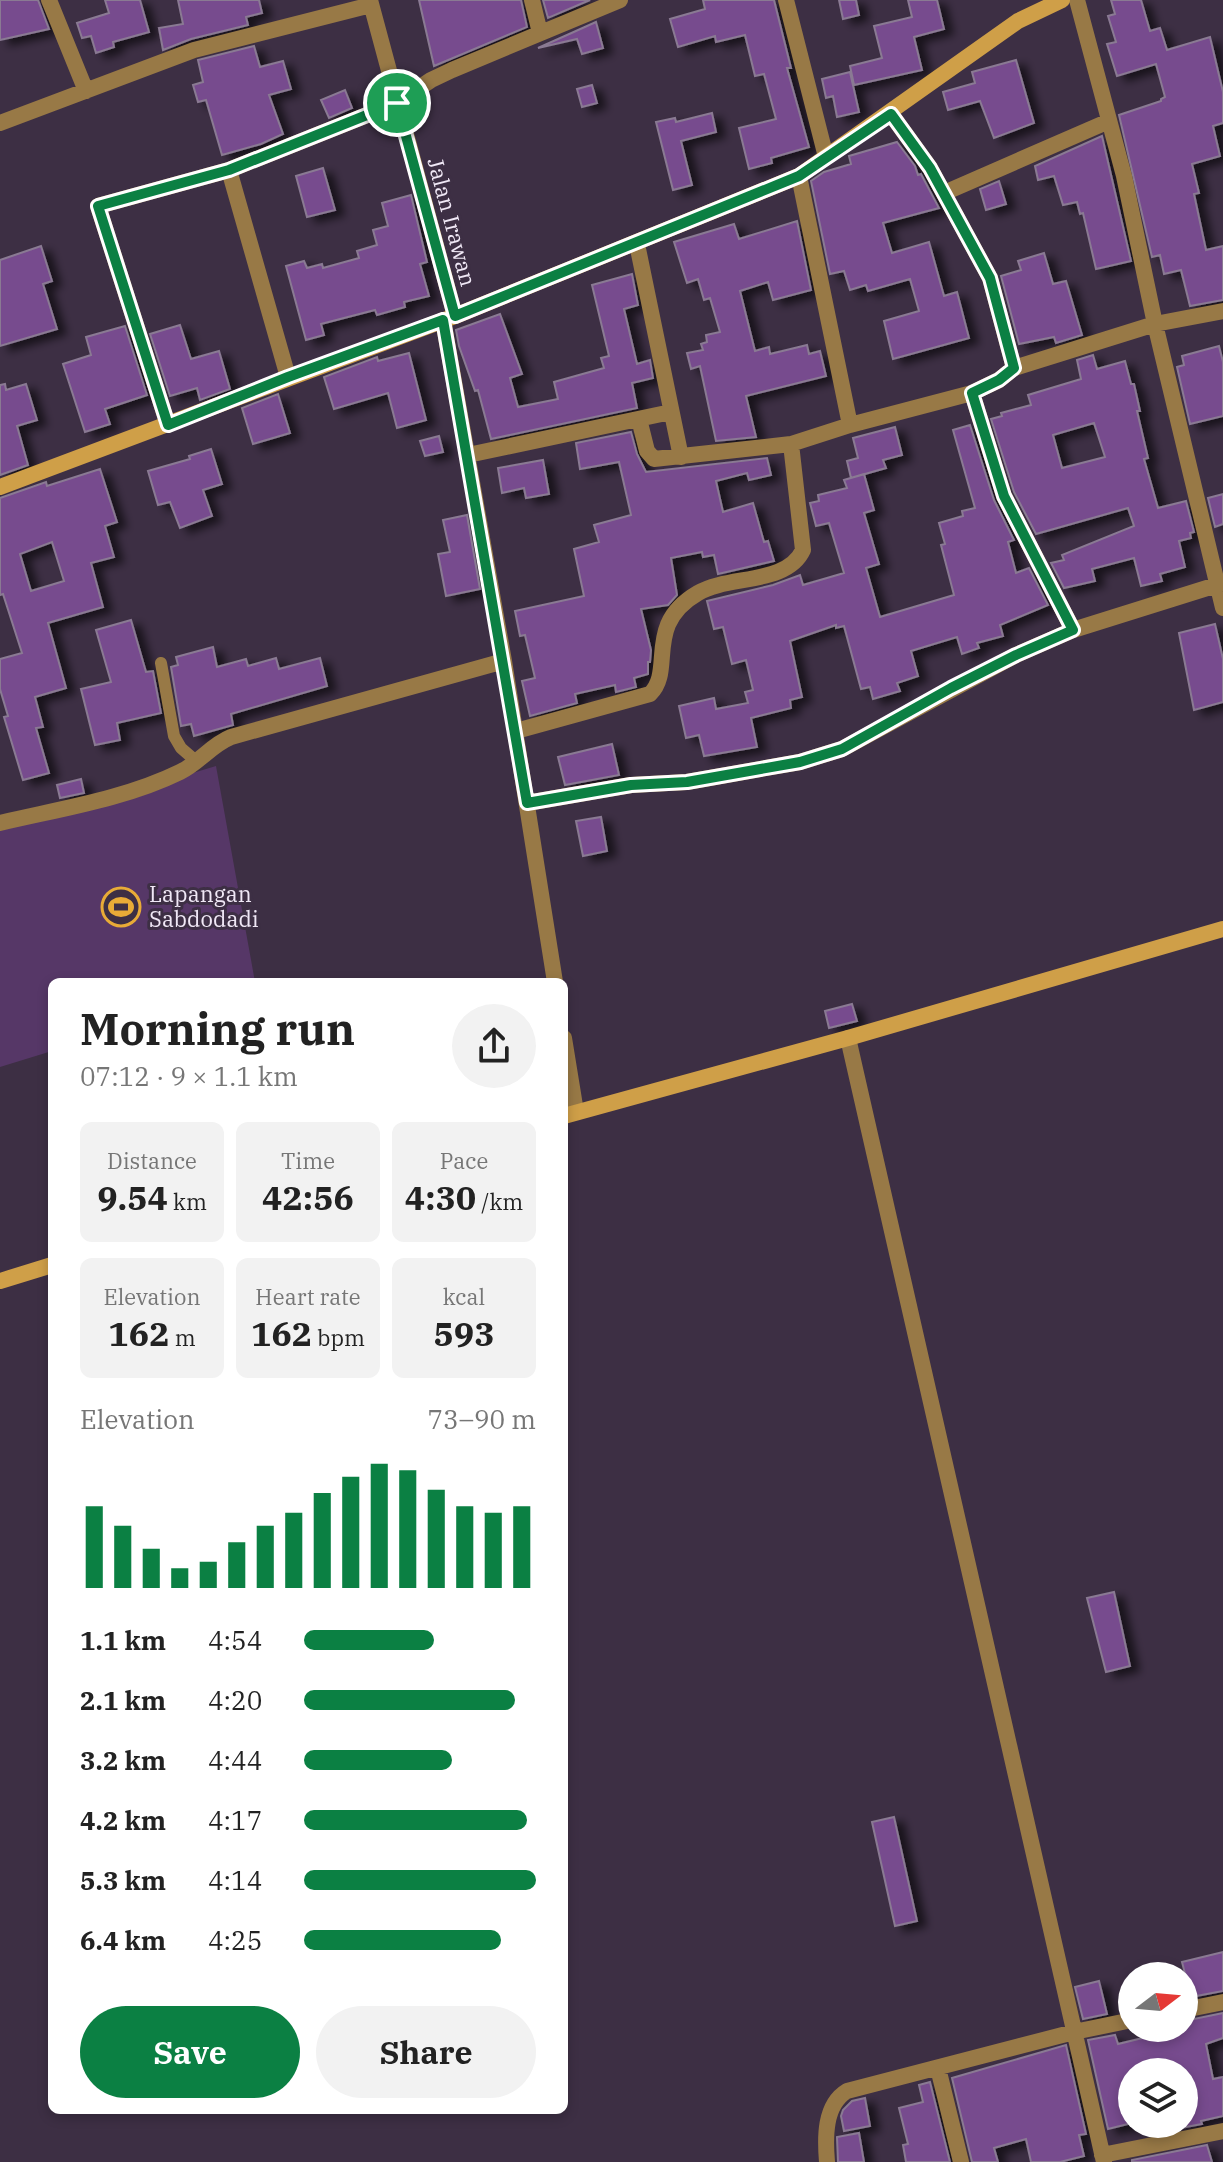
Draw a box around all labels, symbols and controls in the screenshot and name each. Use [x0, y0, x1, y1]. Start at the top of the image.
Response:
pin [363, 69, 431, 137]
icon: arrive [375, 81, 419, 125]
street label: Jalan Irawan [421, 154, 484, 289]
place label: Lapangan Sabdodadi [149, 879, 259, 933]
sports icon: Lapangan Sabdodadi [100, 886, 142, 928]
text: Morning run [80, 1000, 355, 1057]
button: share [452, 1004, 536, 1088]
text: 07:12 · 9 × 1.1 km [80, 1059, 298, 1093]
text: Distance [107, 1146, 197, 1175]
text: Time [281, 1146, 335, 1175]
text: Pace [440, 1146, 488, 1175]
text: 9.54 [97, 1175, 168, 1219]
text: 42:56 [262, 1175, 354, 1219]
text: 4:30 [405, 1175, 476, 1219]
text: km [168, 1187, 207, 1216]
text: /km [476, 1187, 523, 1216]
text: Elevation [104, 1282, 200, 1311]
text: Heart rate [255, 1282, 361, 1311]
text: kcal [443, 1282, 485, 1311]
text: 162 [108, 1311, 170, 1355]
text: 162 [251, 1311, 312, 1355]
text: 593 [433, 1311, 495, 1355]
text: m [170, 1323, 196, 1352]
text: bpm [312, 1323, 365, 1352]
text: Elevation [80, 1402, 195, 1436]
text: 73–90 m [428, 1402, 536, 1436]
text: 1.1 km [80, 1623, 166, 1657]
text: 4:54 [208, 1623, 262, 1657]
text: 2.1 km [80, 1683, 166, 1717]
text: 4:20 [208, 1683, 262, 1717]
text: 3.2 km [80, 1743, 166, 1777]
text: 4:44 [208, 1743, 262, 1777]
text: 4.2 km [80, 1803, 166, 1837]
text: 4:17 [208, 1803, 262, 1837]
text: 5.3 km [80, 1863, 166, 1897]
text: 4:14 [208, 1863, 262, 1897]
text: 6.4 km [80, 1923, 166, 1957]
text: 4:25 [208, 1923, 262, 1957]
north arrow [1118, 1962, 1198, 2042]
map controls [1118, 1962, 1198, 2138]
button: Save [80, 2006, 300, 2098]
button: Share [316, 2006, 536, 2098]
button: layers [1118, 2058, 1198, 2138]

